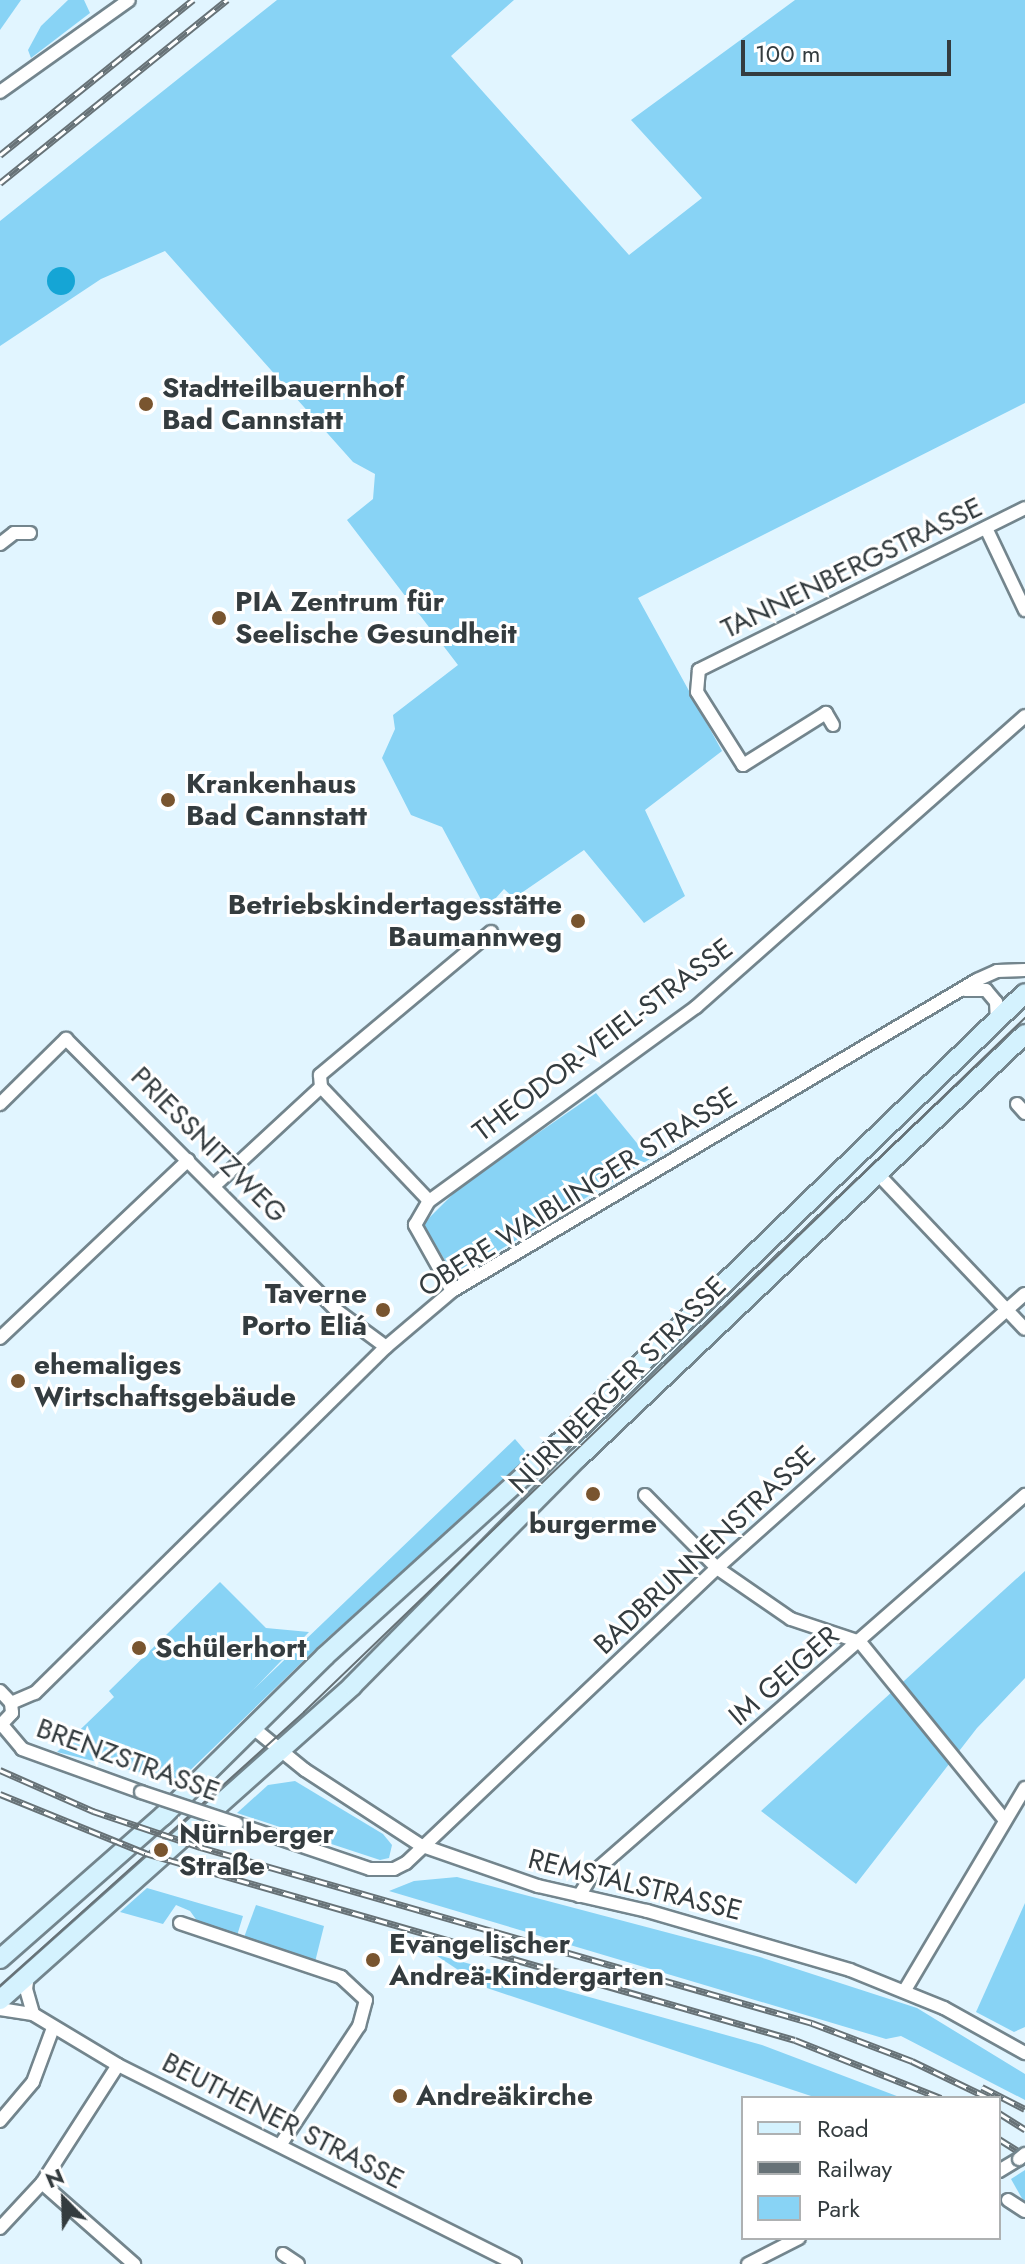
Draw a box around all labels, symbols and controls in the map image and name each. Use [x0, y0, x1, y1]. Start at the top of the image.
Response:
scale bar [745, 24, 955, 74]
text: 100 m [755, 36, 821, 71]
place label: Stadtteilbauernhof Bad Cannstatt [162, 371, 404, 437]
marker: Stadtteilbauernhof Bad Cannstatt [137, 395, 155, 413]
street label: TANNENBERGSTRASSE [716, 490, 988, 646]
place label: PIA Zentrum für Seelische Gesundheit [235, 585, 517, 651]
marker: PIA Zentrum für Seelische Gesundheit [210, 609, 228, 627]
place label: Krankenhaus Bad Cannstatt [186, 767, 367, 833]
marker: Krankenhaus Bad Cannstatt [157, 789, 179, 811]
place label: Betriebskindertagesstätte Baumannweg [228, 888, 562, 954]
marker: Betriebskindertagesstätte Baumannweg [569, 912, 587, 930]
street label: THEODOR-VEIEL-STRASSE [467, 931, 739, 1149]
street label: PRIESSNITZWEG [124, 1060, 294, 1230]
street label: OBERE WAIBLINGER STRASSE [412, 1080, 744, 1304]
street label: NÜRNBERGER STRASSE [502, 1269, 734, 1501]
place label: Taverne Porto Eliá [241, 1277, 367, 1343]
marker: Taverne Porto Eliá [374, 1301, 392, 1319]
place label: ehemaliges Wirtschaftsgebäude [34, 1348, 296, 1414]
marker: ehemaliges Wirtschaftsgebäude [9, 1372, 27, 1390]
street label: BADBRUNNENSTRASSE [587, 1439, 823, 1661]
marker: burgerme [584, 1485, 602, 1503]
place label: burgerme [529, 1507, 657, 1541]
street label: IM GEIGER [722, 1619, 846, 1733]
place label: Schülerhort [155, 1631, 306, 1665]
marker: Schülerhort [130, 1639, 148, 1657]
street label: BRENZSTRASSE [32, 1711, 224, 1809]
place label: Nürnberger Straße [179, 1817, 334, 1883]
marker: Nürnberger Straße [150, 1839, 172, 1861]
street label: REMSTALSTRASSE [525, 1842, 745, 1928]
place label: Evangelischer Andreä-Kindergarten [389, 1927, 664, 1993]
marker: Evangelischer Andreä-Kindergarten [364, 1951, 382, 1969]
street label: BEUTHENER STRASSE [157, 2045, 409, 2197]
place label: Andreäkirche [416, 2079, 593, 2113]
marker: Andreäkirche [391, 2087, 409, 2105]
legend [741, 2096, 1001, 2240]
text: Road [817, 2111, 869, 2146]
text: Railway [817, 2151, 892, 2186]
north arrow [24, 2160, 104, 2240]
text: N [40, 2160, 69, 2196]
text: Park [817, 2191, 860, 2226]

